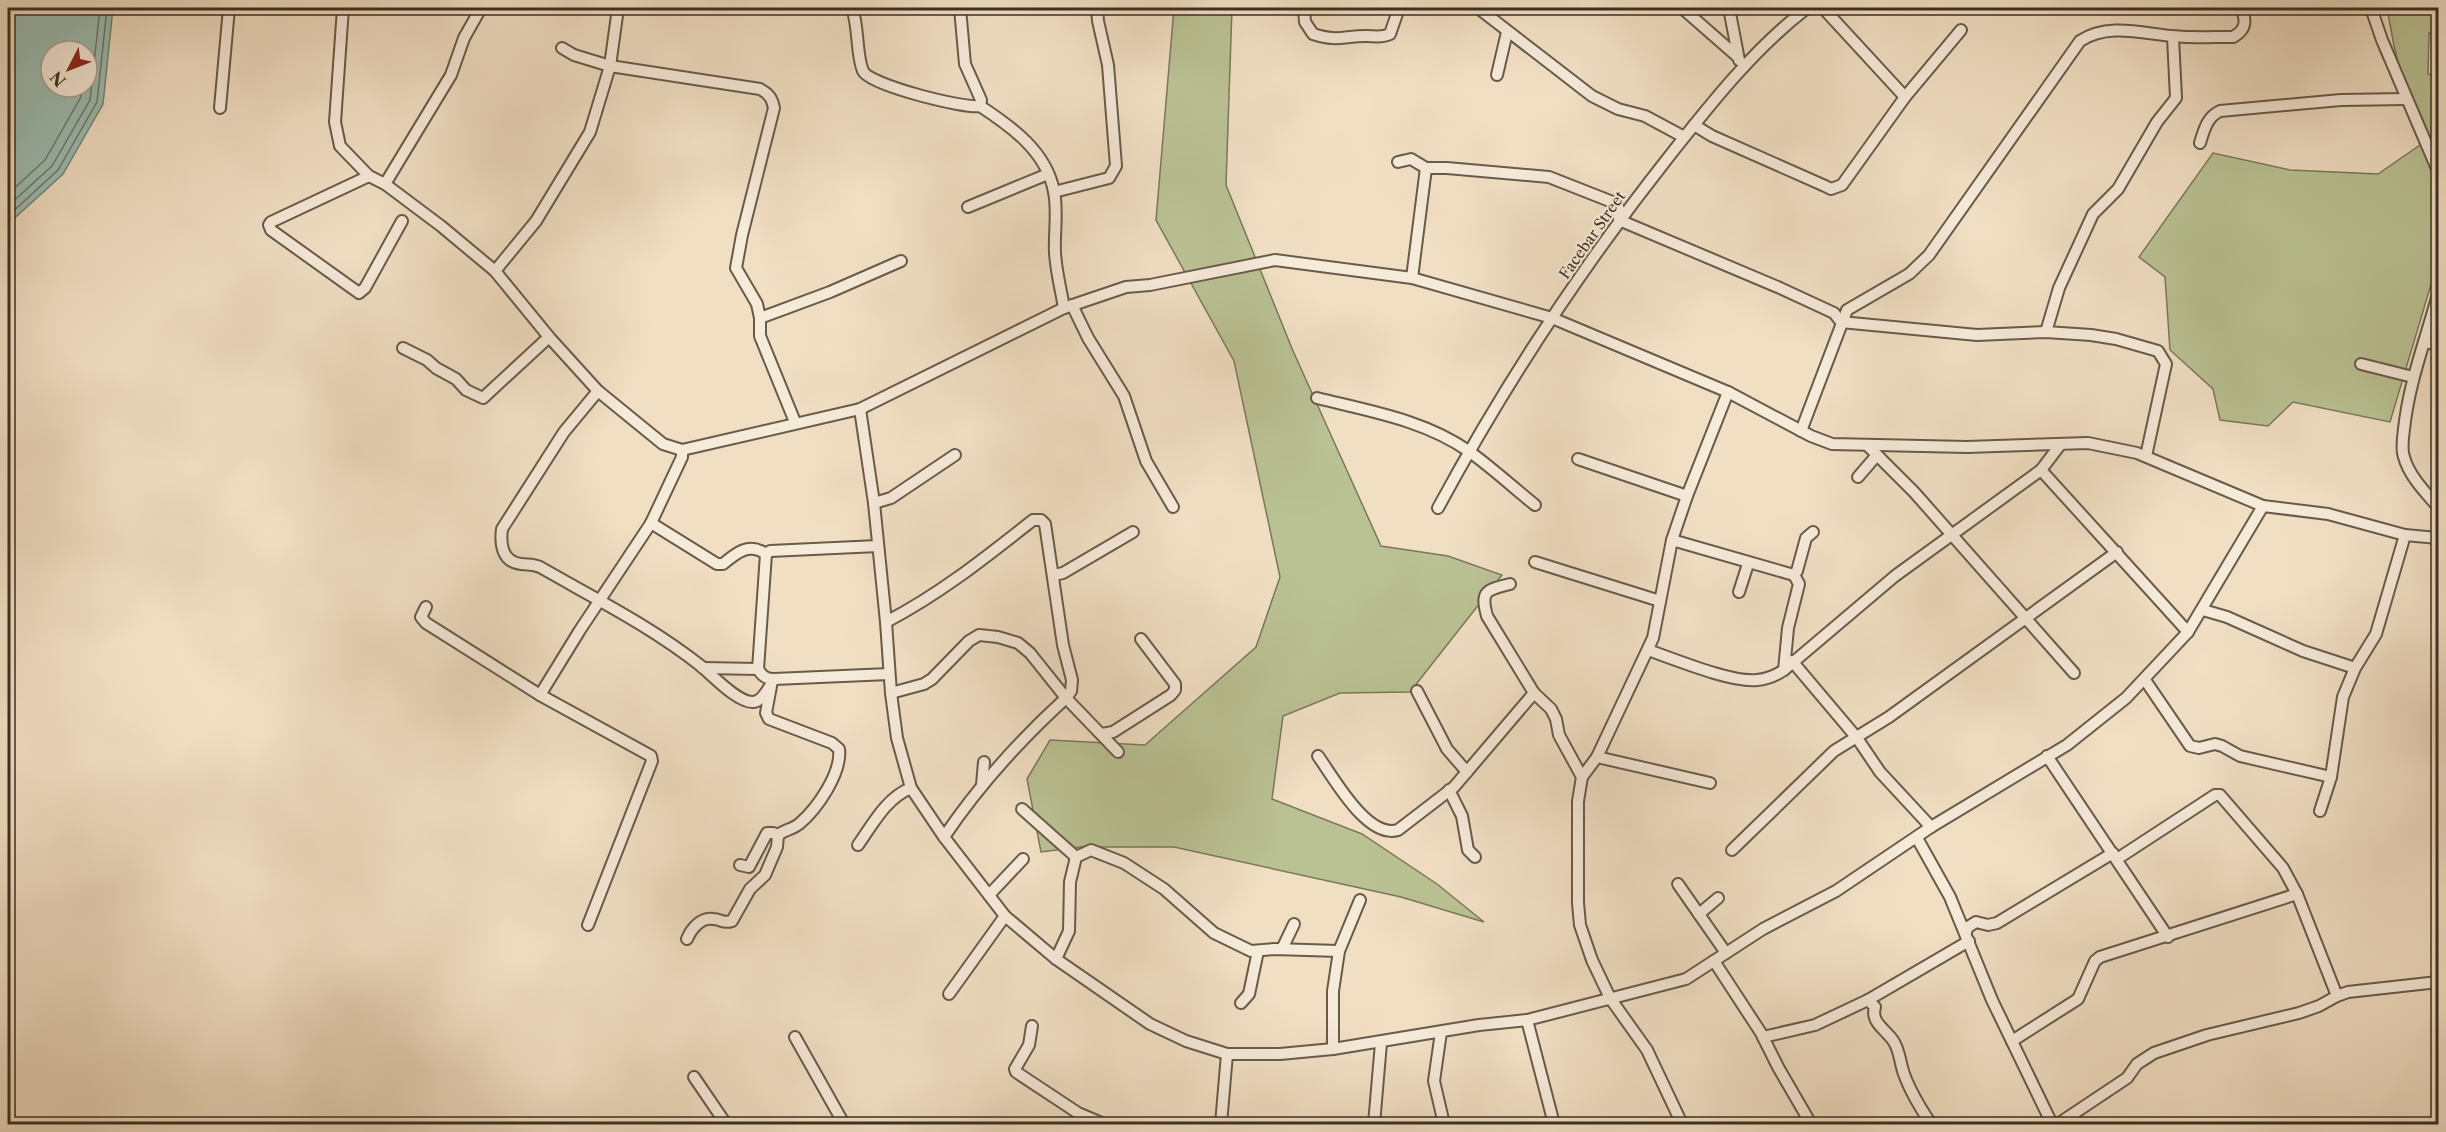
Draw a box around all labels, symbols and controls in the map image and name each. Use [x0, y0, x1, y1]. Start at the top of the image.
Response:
north arrow [39, 39, 99, 99]
text: N [46, 67, 70, 91]
street label: Facebar Street [1555, 187, 1630, 283]

